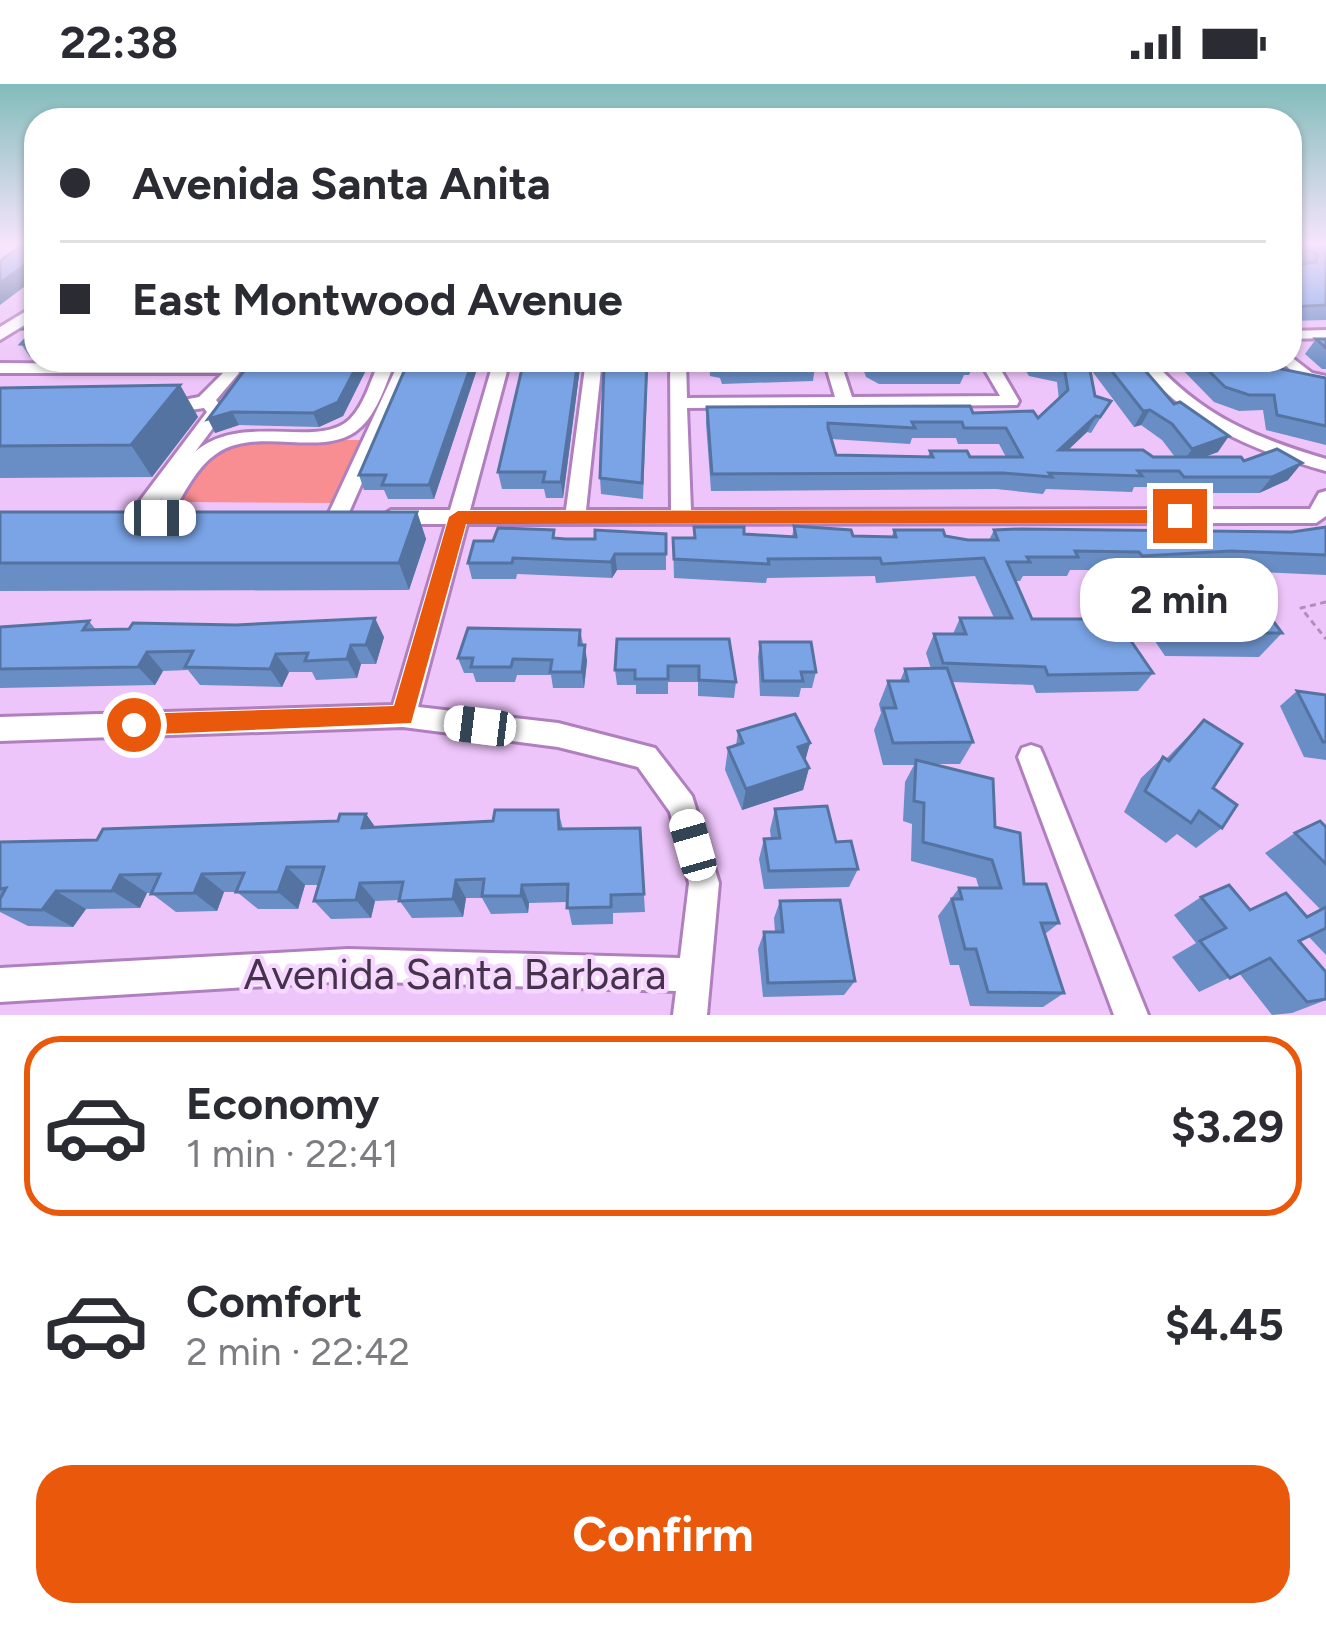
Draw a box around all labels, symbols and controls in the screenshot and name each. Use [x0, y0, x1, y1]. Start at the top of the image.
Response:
text: 22:38 [60, 15, 178, 69]
text: Avenida Santa Anita [132, 156, 551, 210]
text: East Montwood Avenue [132, 272, 623, 326]
route end [1153, 489, 1207, 543]
car [124, 500, 196, 536]
callout: 2 min [1081, 558, 1279, 642]
text: 2 min [1130, 576, 1228, 623]
route start [107, 698, 161, 752]
car [442, 704, 518, 748]
car [666, 805, 720, 885]
street label: Avenida Santa Barbara [244, 949, 666, 1000]
icon: car [42, 1072, 150, 1180]
text: Economy [186, 1076, 379, 1130]
text: $3.29 [1171, 1099, 1284, 1153]
text: 1 min · 22:41 [186, 1130, 399, 1177]
icon: car [42, 1270, 150, 1378]
text: Comfort [186, 1274, 362, 1328]
text: $4.45 [1165, 1297, 1284, 1351]
text: 2 min · 22:42 [186, 1328, 410, 1375]
button: Confirm [36, 1465, 1290, 1603]

